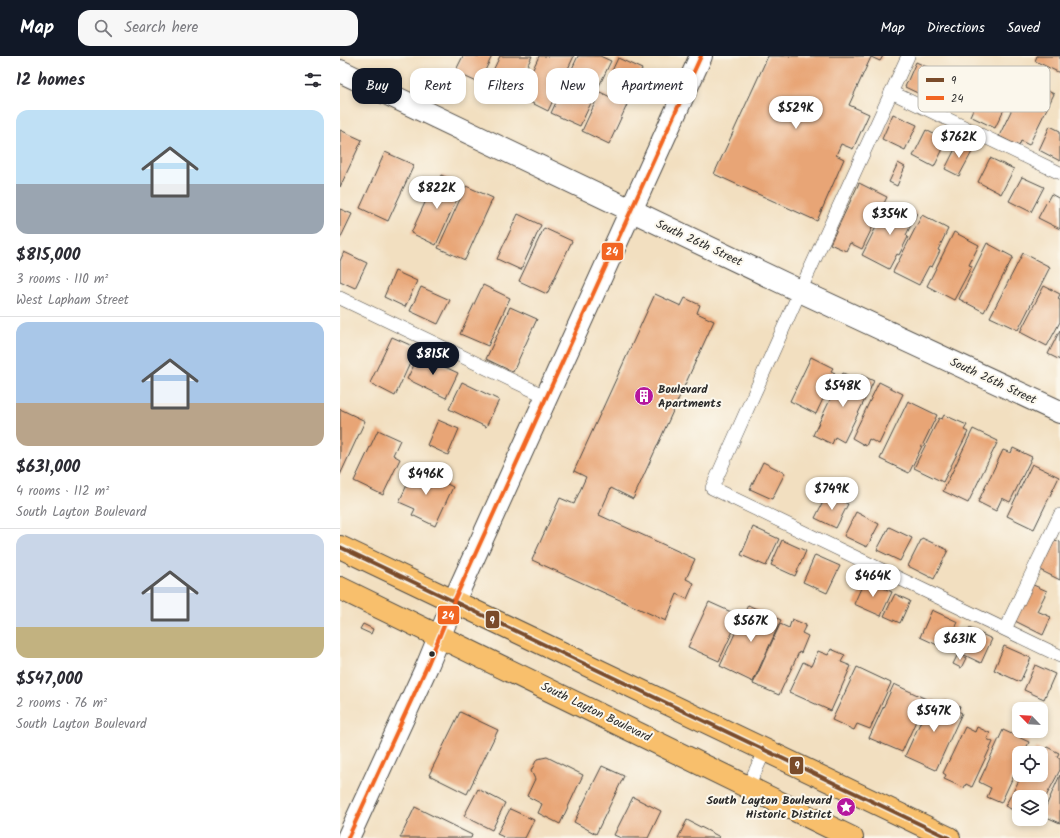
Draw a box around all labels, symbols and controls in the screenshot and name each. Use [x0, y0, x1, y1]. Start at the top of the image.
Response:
search box [78, 10, 358, 46]
text: Map [20, 13, 54, 43]
text: Search here [124, 16, 198, 40]
icon: search [92, 17, 114, 39]
text: Map [880, 17, 905, 39]
text: Directions [927, 17, 985, 39]
text: Saved [1007, 17, 1040, 39]
legend [918, 66, 1050, 112]
text: 12 homes [16, 67, 85, 94]
chip: Buy [352, 68, 402, 104]
chip: Rent [410, 68, 466, 104]
chip: Filters [474, 68, 538, 104]
chip: New [546, 68, 599, 104]
chip: Apartment [607, 68, 697, 104]
icon: filters [302, 69, 324, 91]
text: 9 [951, 72, 957, 90]
text: 24 [951, 90, 963, 108]
pin: $529K [768, 96, 824, 130]
text: $529K [778, 98, 814, 119]
pin: $762K [931, 125, 987, 159]
text: $762K [941, 127, 977, 148]
icon: home [134, 136, 206, 208]
pin: $822K [409, 176, 465, 210]
text: $822K [418, 178, 456, 199]
pin: $354K [862, 202, 918, 236]
text: $354K [872, 204, 908, 225]
street label: South 26th Street [653, 215, 746, 272]
text: $815,000 [16, 242, 80, 269]
line badge: 24 [601, 242, 624, 261]
text: 24 [606, 243, 618, 261]
text: 3 rooms · 110 m² [16, 269, 108, 290]
text: West Lapham Street [16, 290, 129, 311]
pin: $815K [405, 342, 461, 376]
text: $815K [416, 344, 450, 365]
icon: home [134, 348, 206, 420]
street label: South 26th Street [947, 353, 1040, 410]
pin: $548K [815, 374, 871, 408]
text: $548K [825, 376, 861, 397]
place label: Boulevard Apartments [658, 380, 722, 413]
building icon: Boulevard Apartments [633, 385, 655, 407]
text: $631,000 [16, 454, 80, 481]
pin: $496K [398, 462, 454, 496]
text: $496K [408, 464, 444, 485]
pin: $749K [804, 477, 860, 511]
text: $749K [814, 479, 850, 500]
text: 4 rooms · 112 m² [16, 481, 109, 502]
text: South Layton Boulevard [16, 502, 146, 523]
icon: home [134, 560, 206, 632]
pin: $464K [845, 564, 901, 598]
text: $464K [855, 566, 891, 587]
line badge: 24 [437, 605, 460, 625]
text: 24 [442, 607, 454, 625]
pin: $567K [723, 609, 779, 643]
line badge: 9 [485, 610, 500, 629]
text: $567K [733, 611, 769, 632]
text: 9 [489, 612, 495, 630]
pin: $631K [932, 627, 988, 661]
text: $631K [943, 629, 977, 650]
unlabelled marker [427, 649, 437, 659]
text: $547,000 [16, 666, 83, 693]
street label: South Layton Boulevard [538, 677, 655, 747]
text: 2 rooms · 76 m² [16, 693, 107, 714]
pin: $547K [906, 699, 962, 733]
text: $547K [916, 701, 952, 722]
north arrow [1012, 702, 1048, 738]
map controls [1012, 702, 1048, 826]
text: South Layton Boulevard [16, 714, 146, 735]
button: locate [1012, 746, 1048, 782]
line badge: 9 [789, 756, 804, 775]
text: 9 [794, 757, 800, 775]
button: layers [1012, 790, 1048, 826]
place label: South Layton Boulevard Historic District [706, 791, 833, 824]
place icon: South Layton Boulevard Historic District [835, 796, 857, 818]

